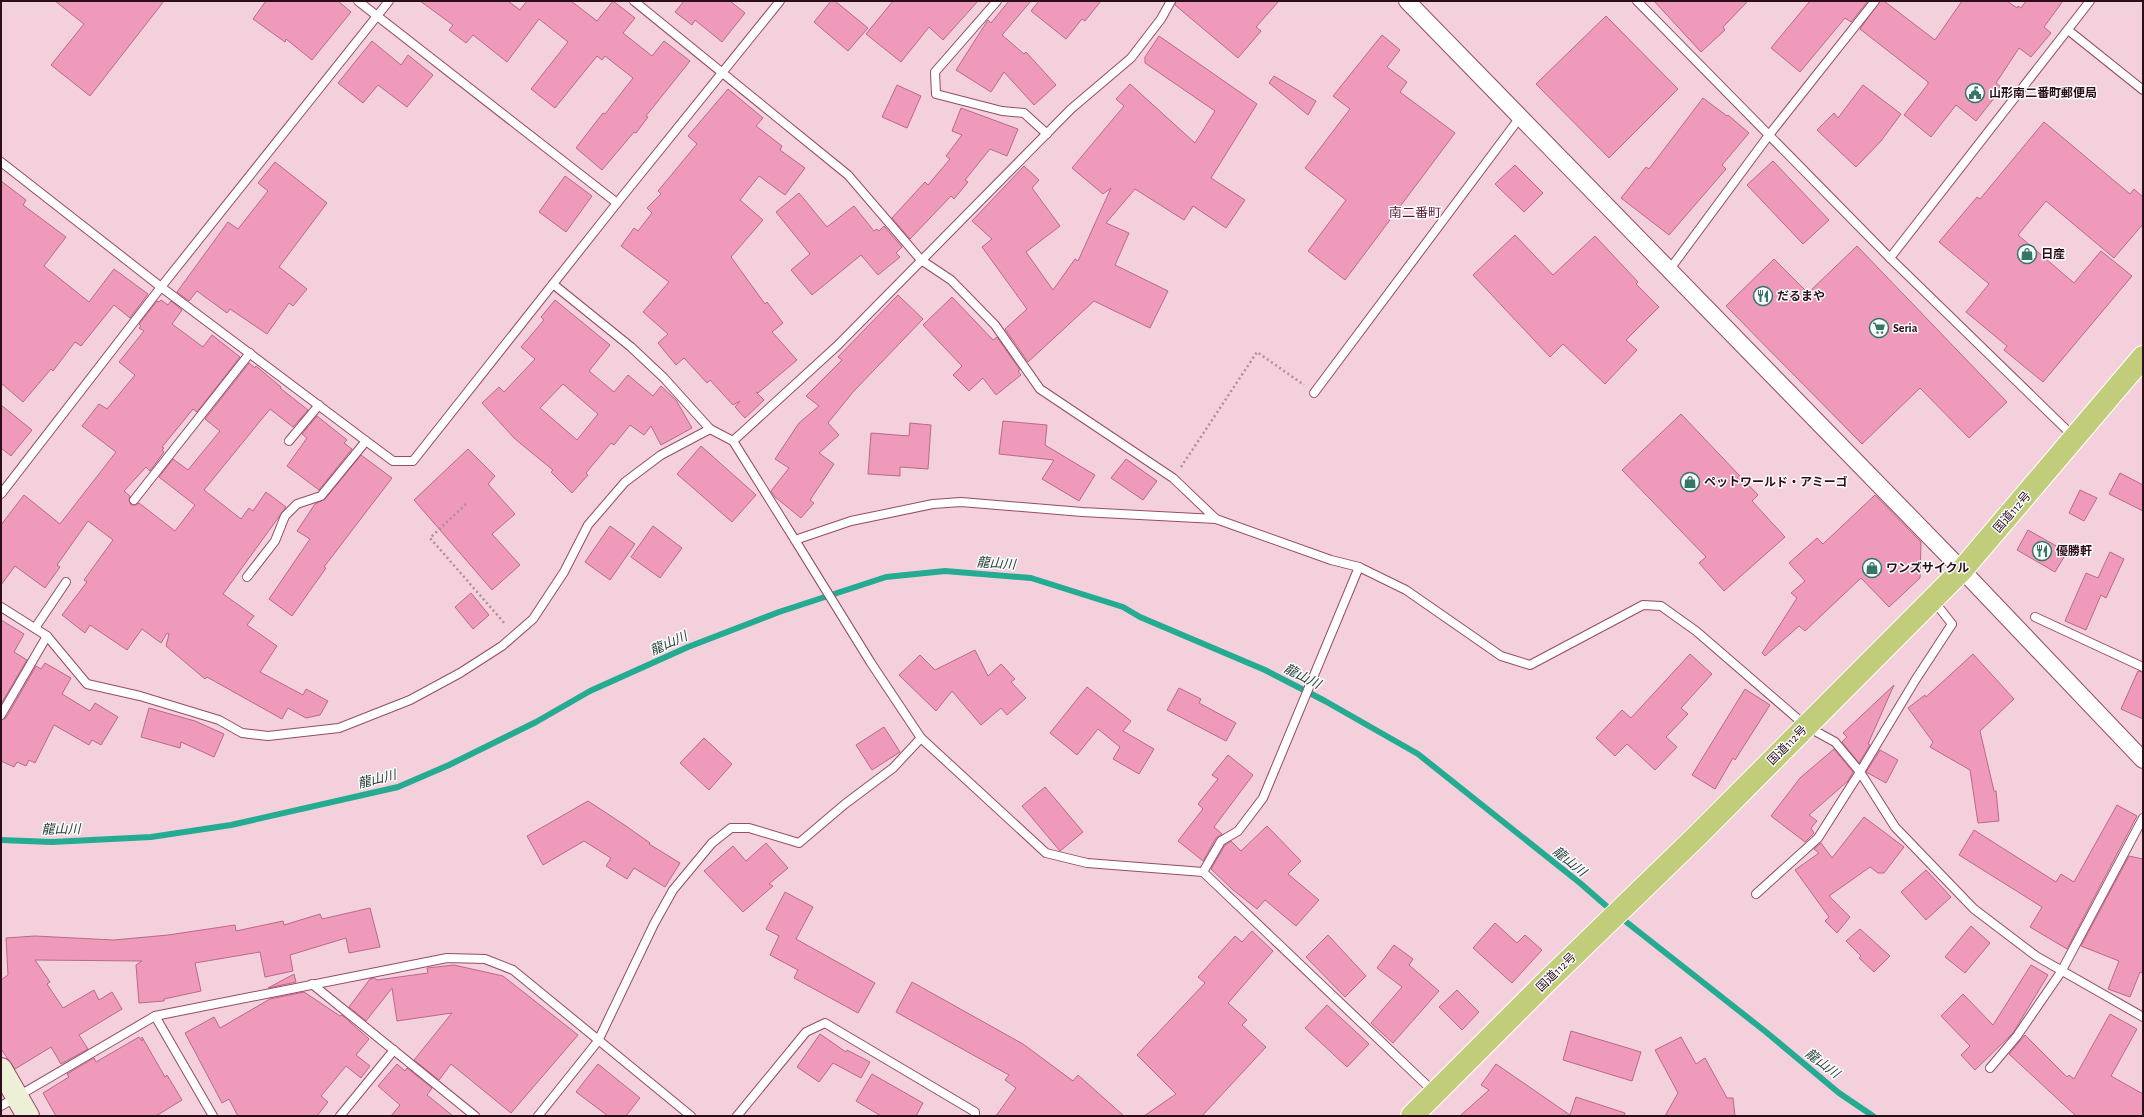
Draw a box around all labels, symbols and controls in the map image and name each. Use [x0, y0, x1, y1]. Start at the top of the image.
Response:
public building icon: 山形南二番町郵便局 [1964, 82, 1986, 104]
place label: 山形南二番町郵便局 [1989, 86, 2097, 99]
district label: 南二番町 [1389, 206, 1441, 220]
shop icon: 日産 [2016, 243, 2038, 265]
place label: 日産 [2041, 248, 2065, 260]
restaurant icon: だるまや [1752, 285, 1774, 307]
place label: だるまや [1777, 290, 1825, 302]
supermarket icon: Seria [1868, 317, 1890, 339]
place label: Seria [1893, 322, 1918, 334]
shop icon: ペットワールド・アミーゴ [1679, 471, 1701, 493]
place label: ペットワールド・アミーゴ [1704, 475, 1848, 488]
street label: 国道112号 [1990, 489, 2033, 535]
restaurant icon: 優勝軒 [2031, 540, 2053, 562]
place label: 優勝軒 [2056, 544, 2092, 557]
water label: 龍山川 [976, 555, 1018, 572]
shop icon: ワンズサイクル [1861, 557, 1883, 579]
place label: ワンズサイクル [1886, 561, 1969, 574]
water label: 龍山川 [648, 628, 691, 658]
water label: 龍山川 [1282, 661, 1325, 693]
street label: 国道112号 [1764, 722, 1809, 767]
water label: 龍山川 [356, 768, 399, 791]
water label: 龍山川 [41, 822, 83, 837]
water label: 龍山川 [1550, 844, 1590, 881]
street label: 国道112号 [1533, 950, 1578, 994]
water label: 龍山川 [1803, 1046, 1844, 1082]

